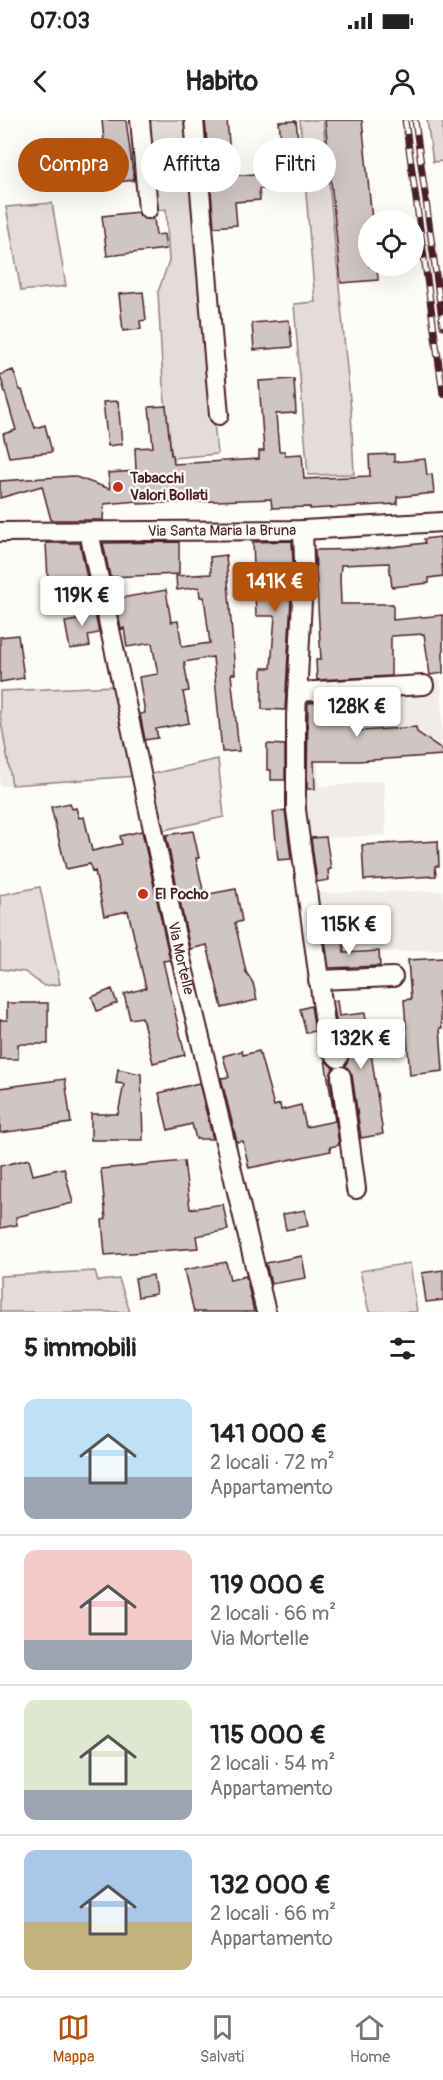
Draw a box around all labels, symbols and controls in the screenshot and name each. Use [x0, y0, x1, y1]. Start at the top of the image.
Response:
text: 07:03 [30, 7, 90, 35]
icon: back [24, 65, 57, 98]
text: Habito [185, 65, 258, 98]
icon: person [386, 65, 419, 98]
chip: Compra [18, 138, 129, 192]
chip: Affitta [141, 138, 241, 192]
chip: Filtri [253, 138, 336, 192]
map controls [358, 210, 424, 276]
button: locate [358, 210, 424, 276]
place label: Tabacchi Valori Bollati [129, 469, 208, 505]
marker: Tabacchi Valori Bollati [111, 480, 125, 494]
street label: Via Santa Maria la Bruna [148, 521, 296, 541]
pin: 141K € [226, 562, 324, 613]
text: 141K € [247, 569, 303, 594]
pin: 119K € [33, 576, 131, 627]
text: 119K € [54, 583, 110, 608]
pin: 128K € [308, 687, 406, 738]
text: 128K € [328, 694, 386, 719]
place label: El Pocho [155, 885, 209, 904]
marker: El Pocho [136, 887, 150, 901]
pin: 115K € [300, 905, 398, 956]
text: 115K € [321, 912, 377, 937]
street label: Via Mortelle [163, 920, 198, 997]
pin: 132K € [312, 1019, 410, 1070]
text: 132K € [331, 1026, 391, 1051]
text: 5 immobili [24, 1332, 136, 1364]
icon: filters [386, 1332, 419, 1365]
text: 141 000 € [210, 1418, 327, 1450]
icon: home [72, 1423, 144, 1495]
text: 2 locali · 72 m² [210, 1450, 335, 1475]
text: Appartamento [210, 1475, 333, 1500]
text: 119 000 € [210, 1569, 325, 1601]
icon: home [72, 1574, 144, 1646]
text: 2 locali · 66 m² [210, 1601, 336, 1626]
text: Via Mortelle [210, 1626, 309, 1651]
text: 115 000 € [210, 1719, 326, 1751]
icon: home [72, 1724, 144, 1796]
text: 2 locali · 54 m² [210, 1751, 335, 1776]
text: Appartamento [210, 1776, 333, 1801]
text: 132 000 € [210, 1869, 331, 1901]
icon: home [72, 1874, 144, 1946]
text: 2 locali · 66 m² [210, 1901, 336, 1926]
text: Appartamento [210, 1926, 333, 1951]
tab: Mappa [53, 2011, 94, 2067]
tab: Salvati [200, 2011, 244, 2067]
tab: Home [350, 2011, 390, 2067]

